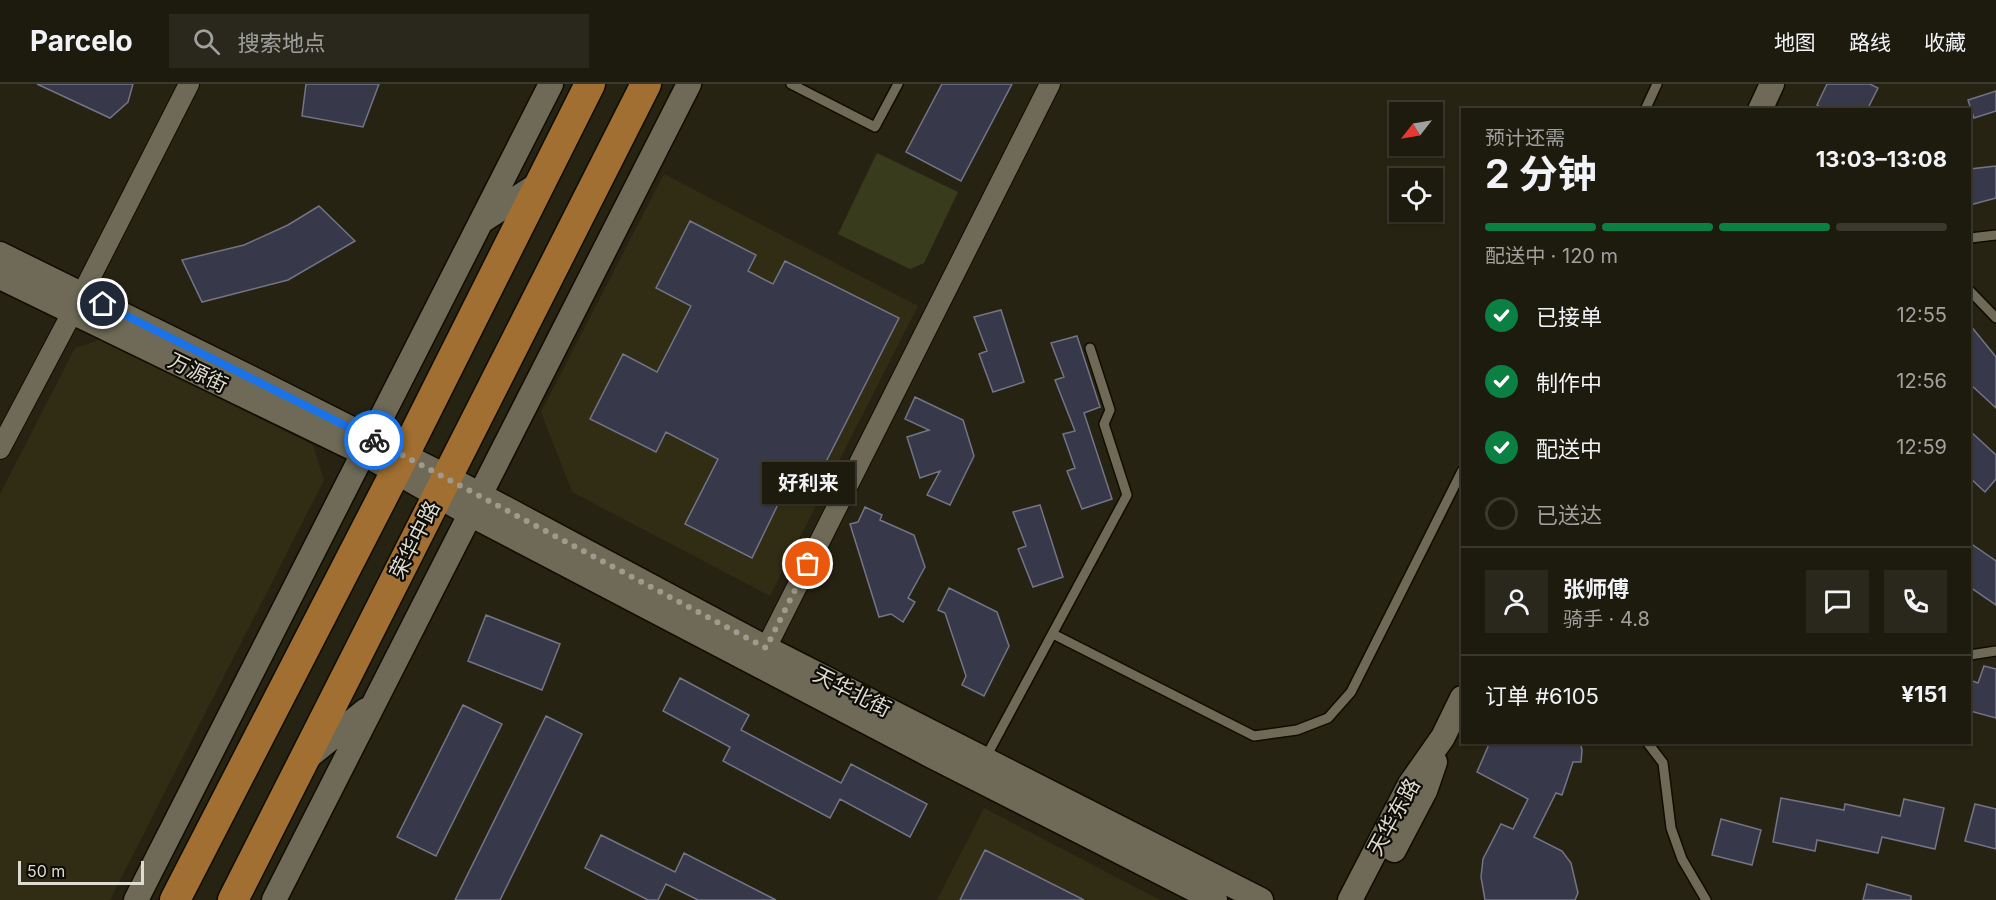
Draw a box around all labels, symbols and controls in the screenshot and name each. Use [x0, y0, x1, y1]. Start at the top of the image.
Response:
search box [169, 14, 589, 68]
text: Parcelo [30, 24, 133, 58]
icon: search [190, 25, 223, 58]
text: 搜索地点 [238, 30, 326, 56]
text: 地图 [1774, 30, 1816, 55]
text: 路线 [1849, 30, 1891, 55]
text: 收藏 [1924, 30, 1966, 55]
north arrow [1389, 102, 1443, 156]
map controls [1389, 102, 1443, 222]
text: 预计还需 [1485, 126, 1565, 150]
text: 13:03–13:08 [1816, 146, 1947, 172]
text: 2 分钟 [1485, 150, 1597, 197]
button: locate [1389, 168, 1443, 222]
text: 配送中 · 120 m [1485, 244, 1618, 268]
pin [77, 278, 128, 329]
icon: home [86, 287, 119, 320]
icon: check [1485, 299, 1518, 332]
text: 12:55 [1897, 303, 1947, 327]
text: 已接单 [1536, 304, 1602, 330]
street label: 万源街 [164, 348, 232, 398]
icon: check [1485, 365, 1518, 398]
text: 12:56 [1896, 369, 1947, 393]
text: 制作中 [1536, 370, 1602, 396]
courier [344, 410, 404, 470]
icon: bike [358, 424, 391, 457]
icon: check [1485, 431, 1518, 464]
text: 12:59 [1896, 435, 1947, 459]
text: 配送中 [1536, 436, 1602, 462]
callout: 好利来 [762, 462, 854, 504]
text: 好利来 [779, 471, 839, 495]
street label: 荣华中路 [384, 497, 445, 583]
text: 已送达 [1536, 502, 1602, 528]
pin [782, 538, 833, 589]
icon: bag [791, 547, 824, 580]
button: person [1485, 570, 1548, 633]
button: chat [1806, 570, 1869, 633]
button: phone [1884, 570, 1947, 633]
text: 张师傅 [1563, 576, 1629, 602]
text: 骑手 · 4.8 [1563, 607, 1650, 631]
street label: 天华北街 [809, 661, 895, 722]
text: ¥151 [1901, 681, 1947, 707]
text: 订单 #6105 [1485, 683, 1599, 709]
street label: 天华东路 [1362, 774, 1425, 860]
scale bar [18, 858, 144, 886]
text: 50 m [27, 861, 65, 881]

